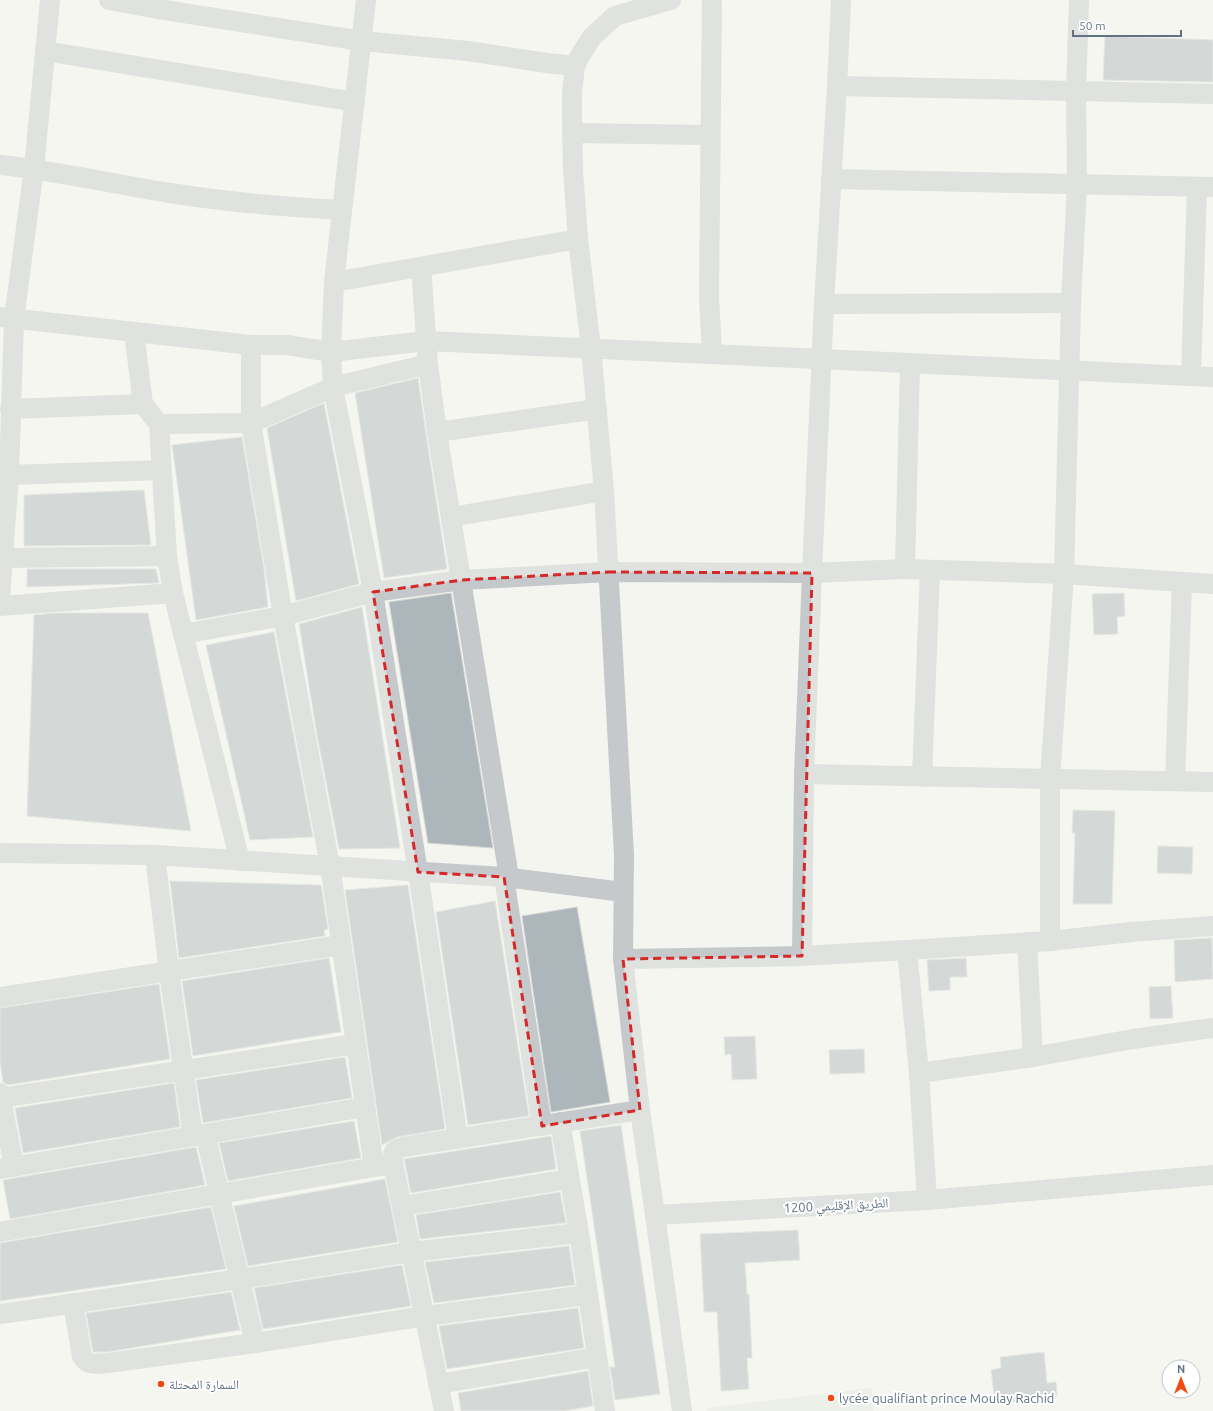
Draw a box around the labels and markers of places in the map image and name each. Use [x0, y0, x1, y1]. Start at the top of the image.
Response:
place label: السمارة المحتلة [169, 1377, 239, 1393]
marker: السمارة المحتلة [156, 1379, 166, 1389]
place label: lycée qualifiant prince Moulay Rachid [839, 1391, 1054, 1405]
marker: lycée qualifiant prince Moulay Rachid [826, 1393, 836, 1403]

